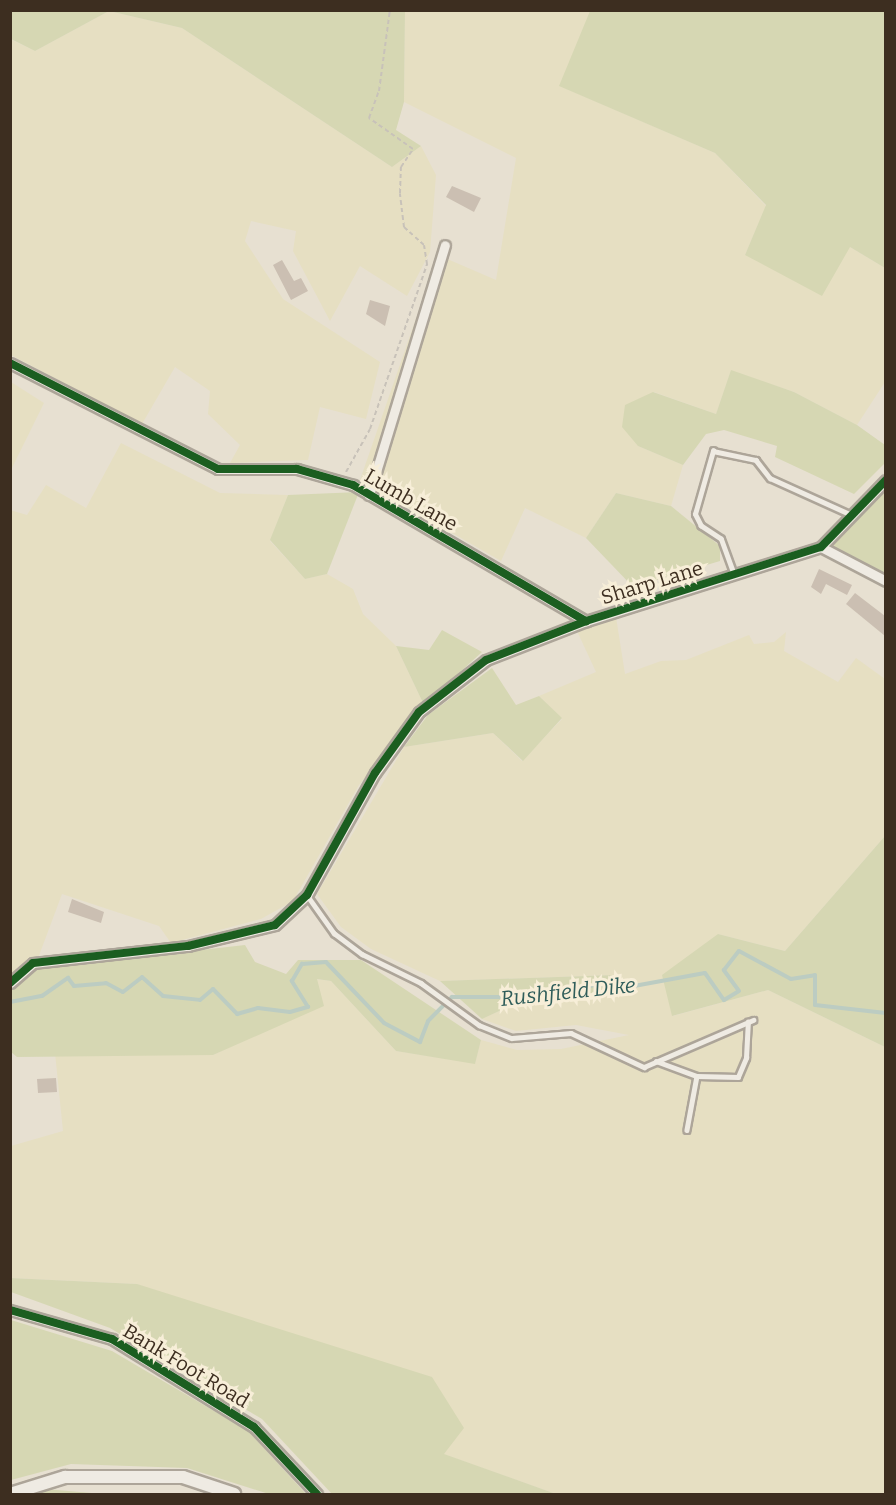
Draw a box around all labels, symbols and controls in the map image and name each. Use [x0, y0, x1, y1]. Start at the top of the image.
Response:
street label: Lumb Lane [360, 464, 462, 536]
street label: Sharp Lane [598, 556, 706, 610]
water label: Rushfield Dike [499, 972, 637, 1012]
street label: Bank Foot Road [119, 1319, 253, 1413]

